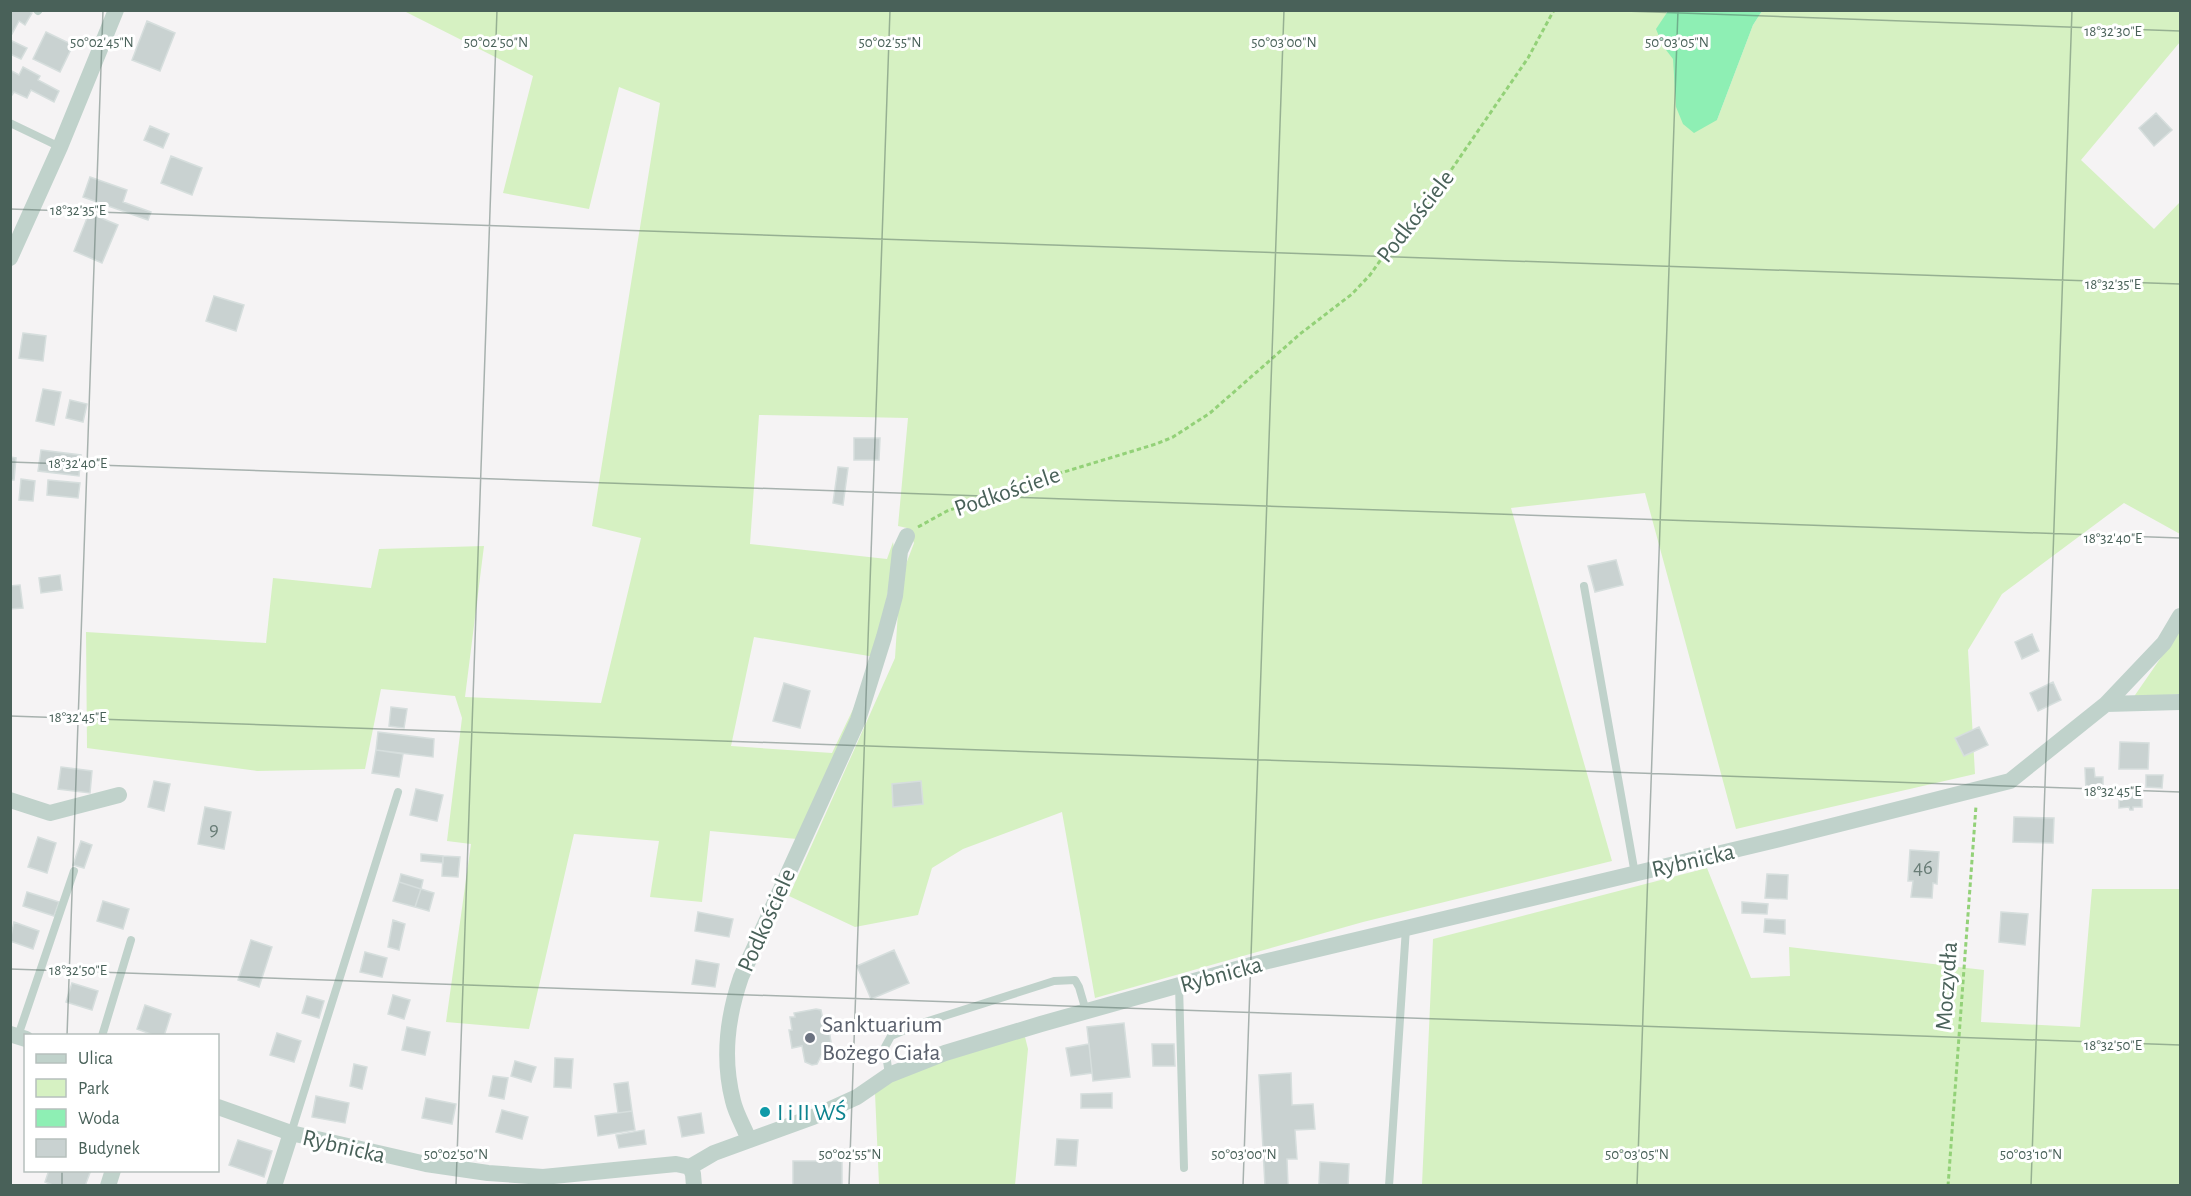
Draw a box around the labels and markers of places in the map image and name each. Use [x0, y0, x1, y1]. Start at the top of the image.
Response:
place label: Sanktuarium Bożego Ciała [822, 1013, 943, 1065]
marker: Sanktuarium Bożego Ciała [803, 1031, 817, 1045]
place label: I i II WŚ [777, 1099, 846, 1125]
marker: I i II WŚ [758, 1105, 772, 1119]

